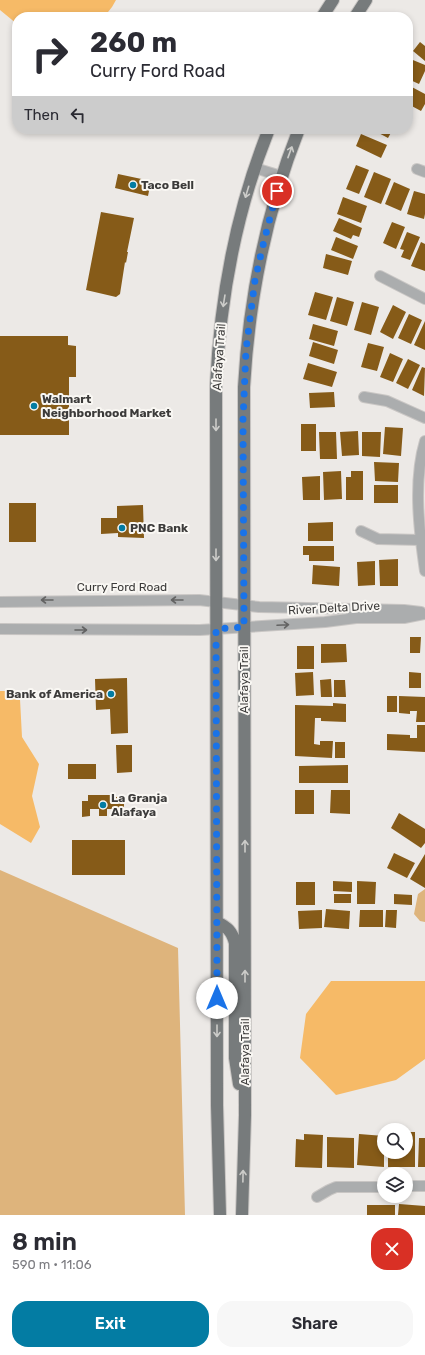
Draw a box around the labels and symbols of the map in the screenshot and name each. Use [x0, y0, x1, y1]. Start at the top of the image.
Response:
one-way arrow [287, 146, 294, 159]
pin [260, 174, 294, 208]
place label: Taco Bell [141, 178, 194, 192]
marker: Taco Bell [128, 180, 138, 190]
one-way arrow [243, 186, 250, 199]
one-way arrow [220, 294, 228, 307]
street label: Alafaya Trail [210, 323, 228, 391]
place label: Walmart Neighborhood Market [42, 392, 172, 420]
marker: Walmart Neighborhood Market [29, 401, 39, 411]
one-way arrow [212, 418, 220, 431]
place label: PNC Bank [130, 521, 188, 535]
marker: PNC Bank [117, 523, 127, 533]
one-way arrow [212, 548, 220, 561]
street label: Curry Ford Road [77, 580, 167, 594]
one-way arrow [41, 596, 54, 604]
one-way arrow [171, 596, 184, 604]
street label: River Delta Drive [288, 599, 381, 617]
one-way arrow [276, 621, 289, 628]
one-way arrow [74, 626, 87, 634]
street label: Alafaya Trail [237, 646, 251, 714]
place label: Bank of America [6, 687, 103, 701]
marker: Bank of America [106, 689, 116, 699]
place label: La Granja Alafaya [111, 791, 167, 819]
marker: La Granja Alafaya [98, 800, 108, 810]
one-way arrow [241, 840, 249, 853]
one-way arrow [241, 970, 249, 983]
position arrow [196, 977, 238, 1019]
street label: Alafaya Trail [238, 1018, 252, 1086]
one-way arrow [213, 1024, 221, 1037]
one-way arrow [240, 1170, 247, 1183]

